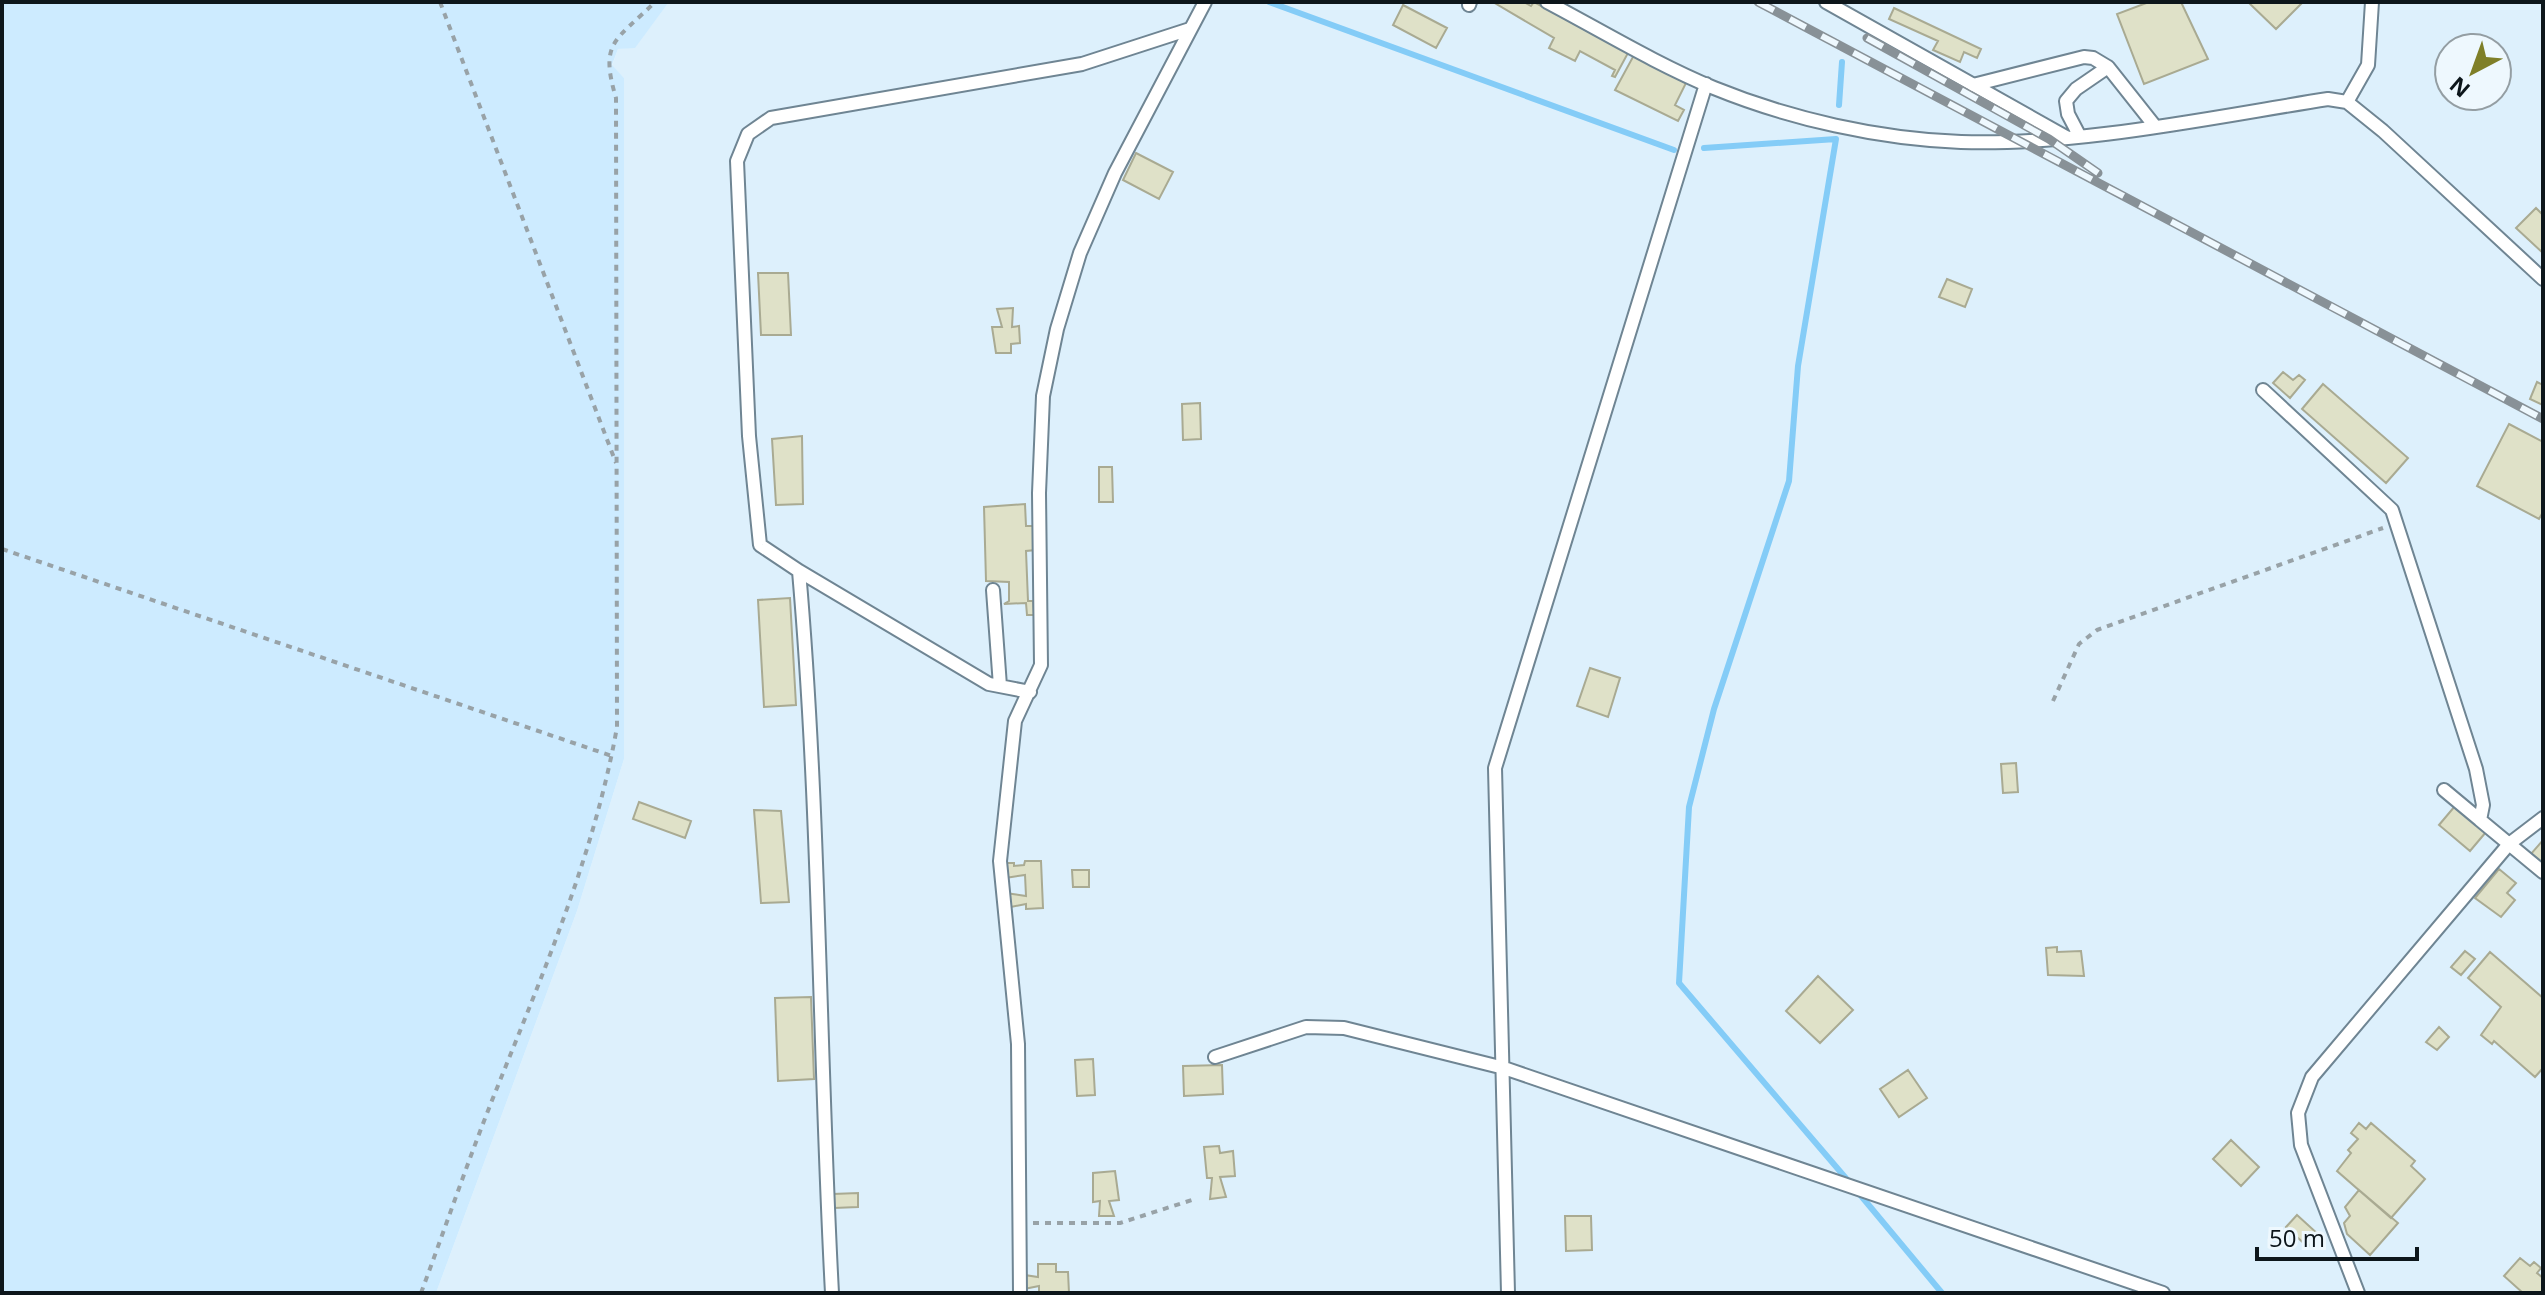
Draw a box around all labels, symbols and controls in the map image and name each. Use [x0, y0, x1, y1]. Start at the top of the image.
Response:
north arrow [2433, 32, 2513, 112]
text: N [2443, 71, 2476, 105]
scale bar [2257, 1211, 2417, 1261]
text: 50 m [2269, 1221, 2325, 1254]

